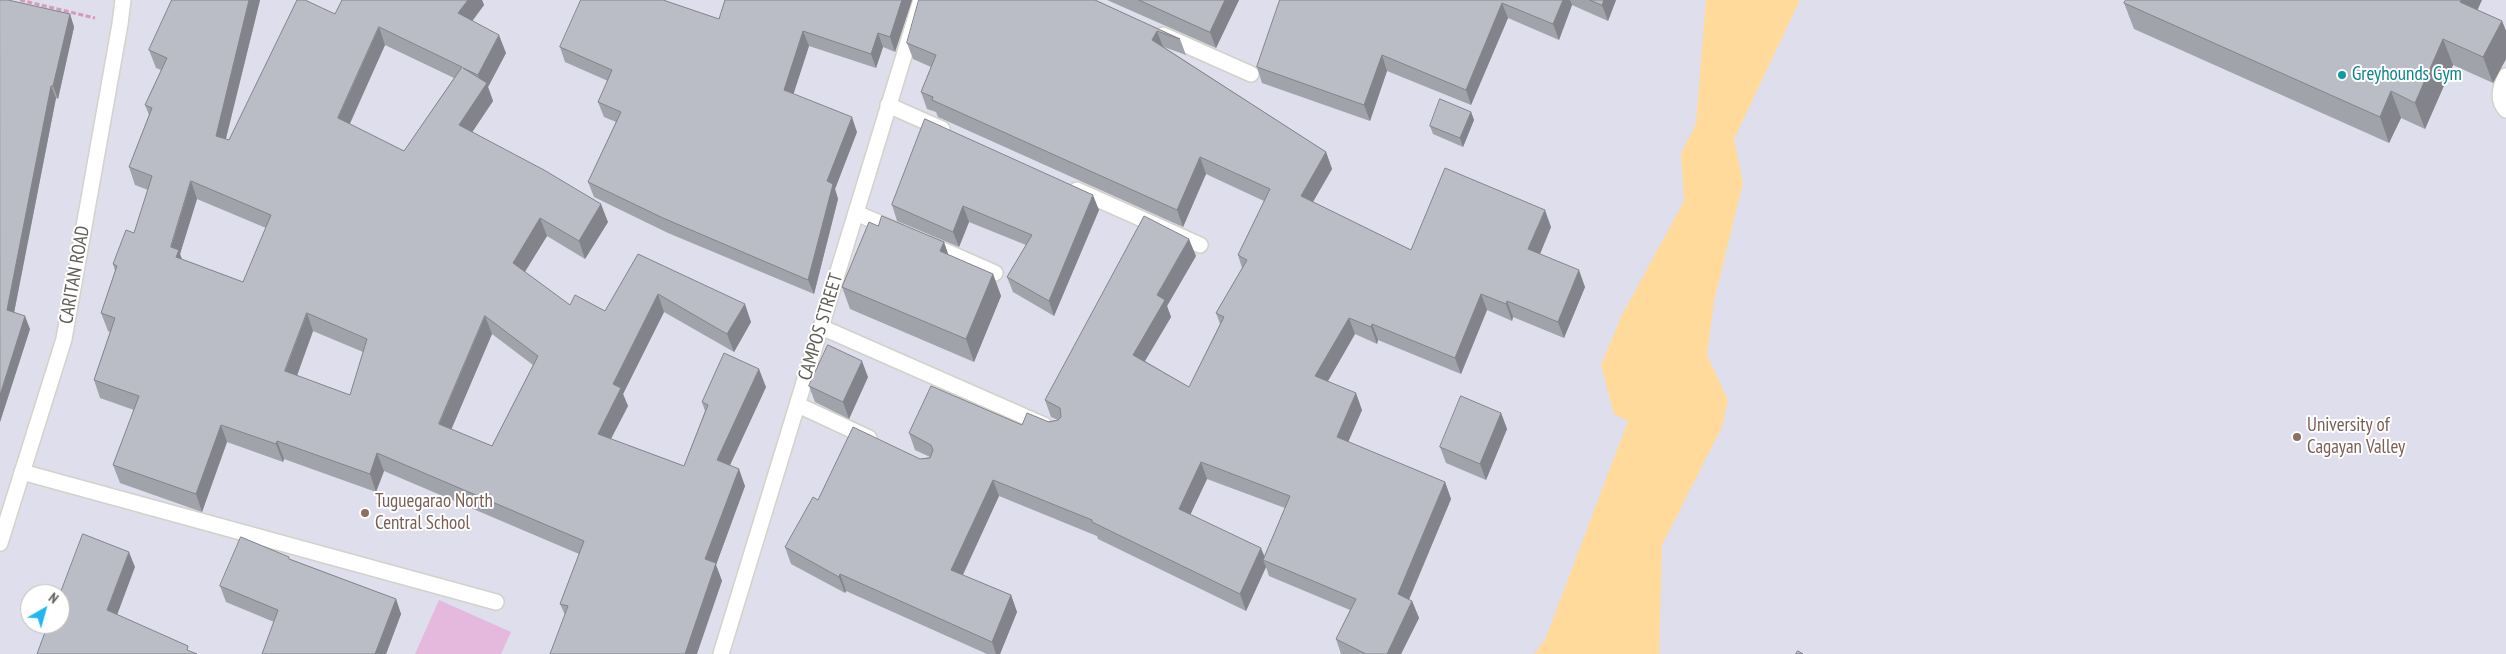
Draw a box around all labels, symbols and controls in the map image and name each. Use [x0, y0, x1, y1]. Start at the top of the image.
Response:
place label: Greyhounds Gym [2352, 64, 2462, 86]
marker: Greyhounds Gym [2336, 69, 2348, 81]
street label: CARITAN ROAD [55, 224, 95, 326]
street label: CAMPOS STREET [794, 271, 848, 383]
place label: University of Cagayan Valley [2307, 415, 2405, 459]
marker: University of Cagayan Valley [2291, 431, 2303, 443]
place label: Tuguegarao North Central School [375, 491, 493, 535]
marker: Tuguegarao North Central School [359, 507, 371, 519]
north arrow [20, 584, 70, 634]
text: N [45, 589, 62, 607]

